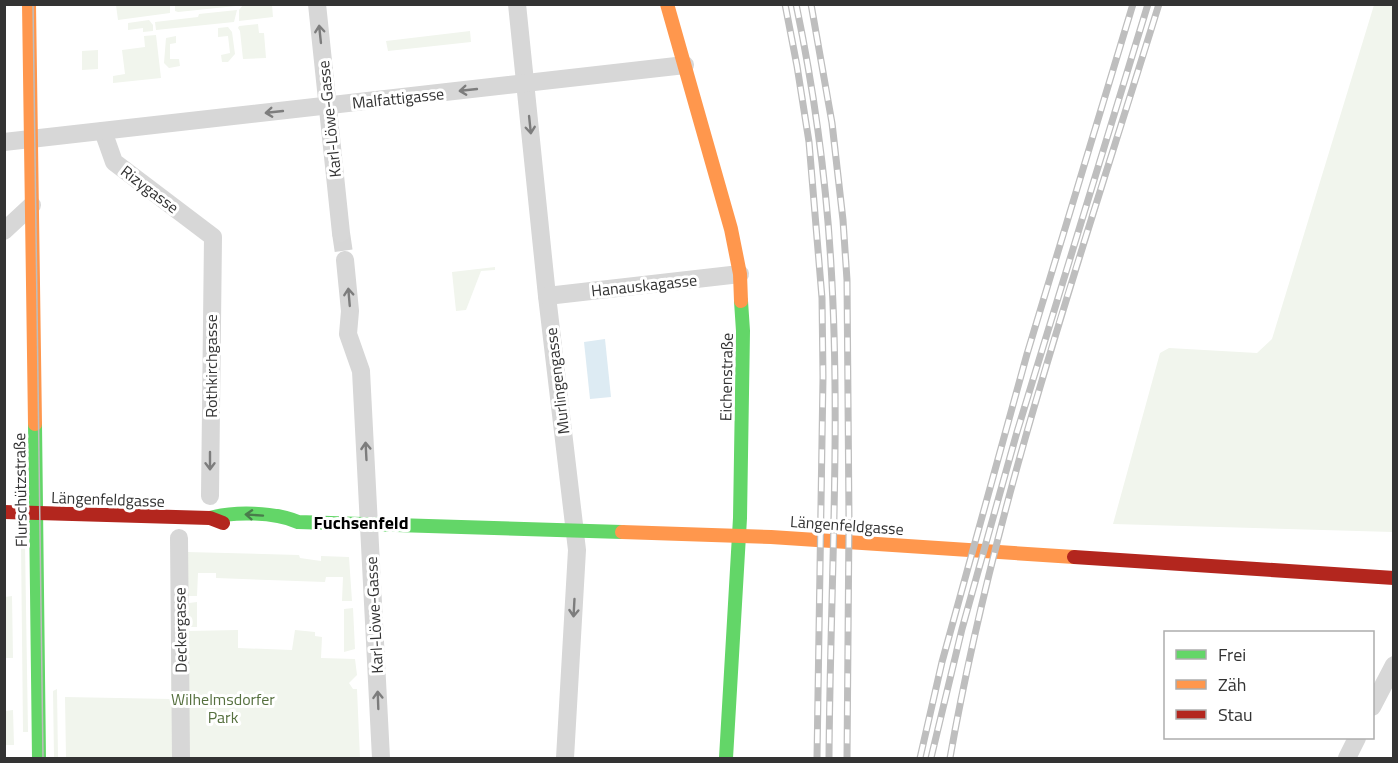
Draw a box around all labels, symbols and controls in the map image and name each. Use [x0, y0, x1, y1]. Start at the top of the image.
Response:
one-way arrow [314, 25, 325, 45]
street label: Karl-Löwe-Gasse [311, 59, 347, 179]
street label: Malfattigasse [351, 81, 445, 115]
one-way arrow [458, 85, 478, 96]
one-way arrow [265, 106, 284, 117]
one-way arrow [525, 115, 536, 135]
street label: Rizygasse [116, 159, 184, 219]
street label: Hanauskagasse [590, 268, 698, 302]
one-way arrow [343, 287, 354, 307]
street label: Rothkirchgasse [199, 314, 223, 418]
street label: Murlingengasse [539, 326, 575, 436]
street label: Eichenstraße [713, 333, 739, 421]
street label: Flurschützstraße [7, 433, 33, 547]
one-way arrow [360, 441, 371, 461]
one-way arrow [205, 451, 216, 471]
street label: Längenfeldgasse [51, 485, 165, 513]
one-way arrow [245, 509, 265, 520]
district label: Fuchsenfeld [313, 509, 409, 536]
street label: Längenfeldgasse [789, 509, 905, 541]
street label: Karl-Löwe-Gasse [359, 556, 389, 674]
street label: Deckergasse [167, 587, 193, 673]
one-way arrow [568, 598, 579, 618]
legend [1164, 631, 1374, 739]
text: Frei [1218, 641, 1246, 668]
text: Zäh [1218, 671, 1246, 698]
park label: Wilhelmsdorfer Park [171, 687, 275, 729]
one-way arrow [373, 691, 384, 711]
text: Stau [1218, 701, 1253, 728]

